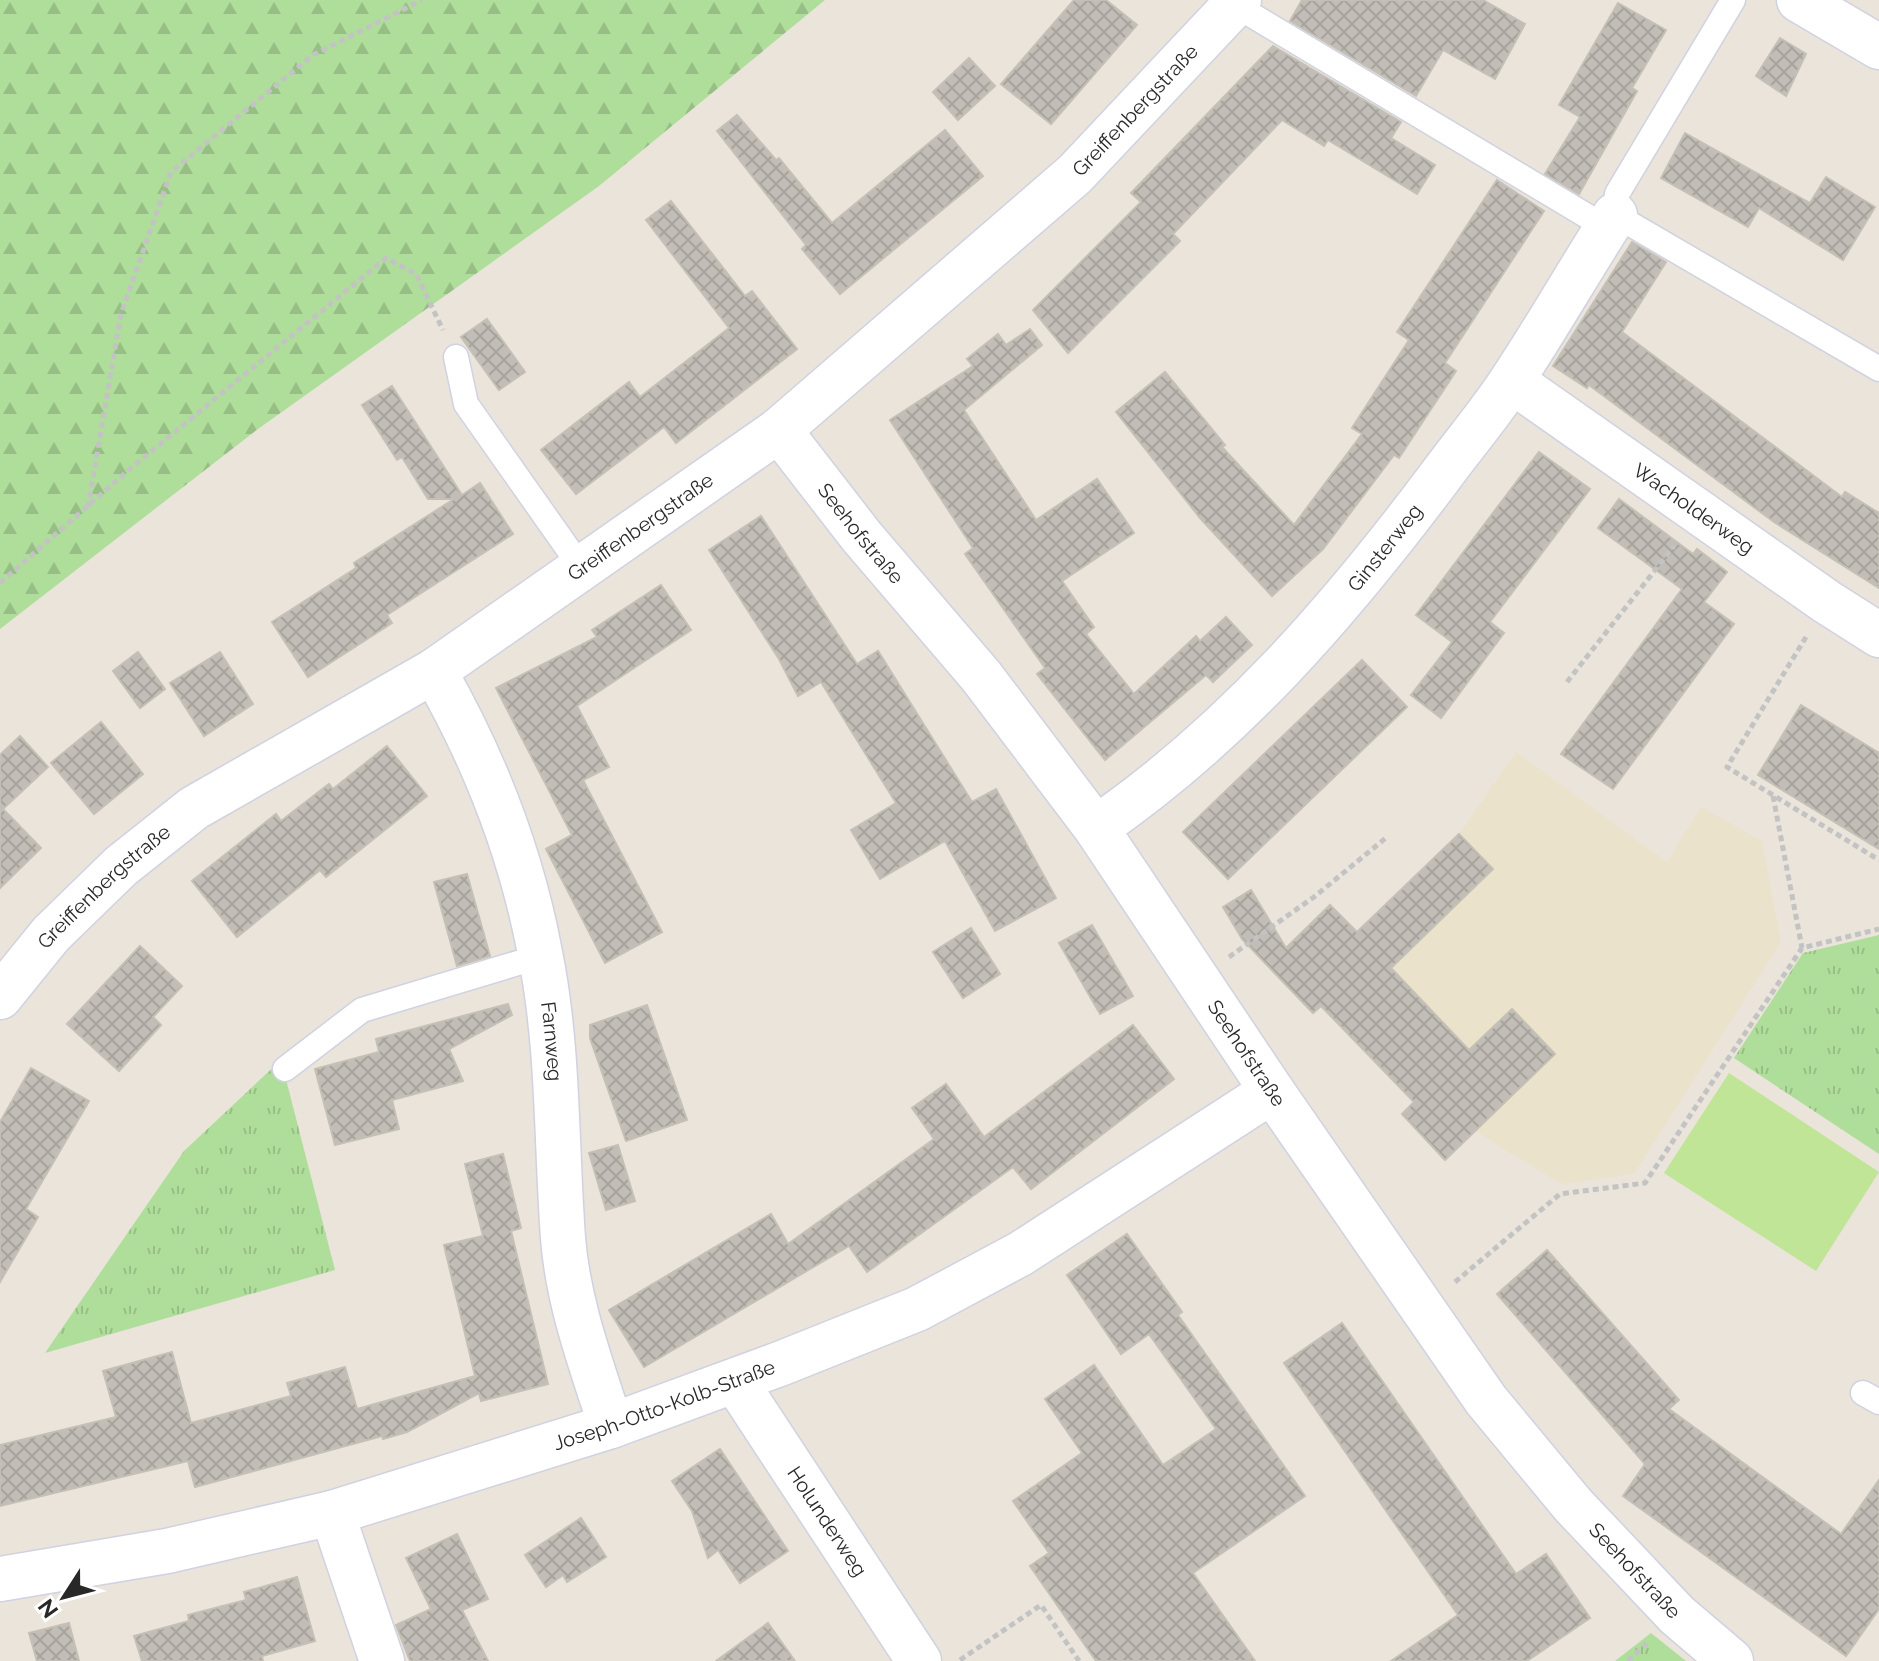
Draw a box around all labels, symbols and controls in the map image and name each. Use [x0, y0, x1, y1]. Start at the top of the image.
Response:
street label: Greiffenbergstraße [1067, 39, 1203, 181]
street label: Wacholderweg [1629, 458, 1759, 559]
street label: Greiffenbergstraße [563, 468, 718, 586]
street label: Seehofstraße [813, 478, 909, 589]
street label: Ginsterweg [1342, 499, 1427, 596]
street label: Greiffenbergstraße [32, 819, 175, 953]
street label: Seehofstraße [1203, 996, 1291, 1111]
street label: Farnweg [536, 1000, 567, 1082]
street label: Joseph-Otto-Kolb-Straße [550, 1355, 779, 1455]
street label: Holunderweg [782, 1462, 872, 1581]
street label: Seehofstraße [1584, 1518, 1686, 1624]
north arrow [24, 1557, 104, 1637]
text: N [32, 1594, 63, 1623]

